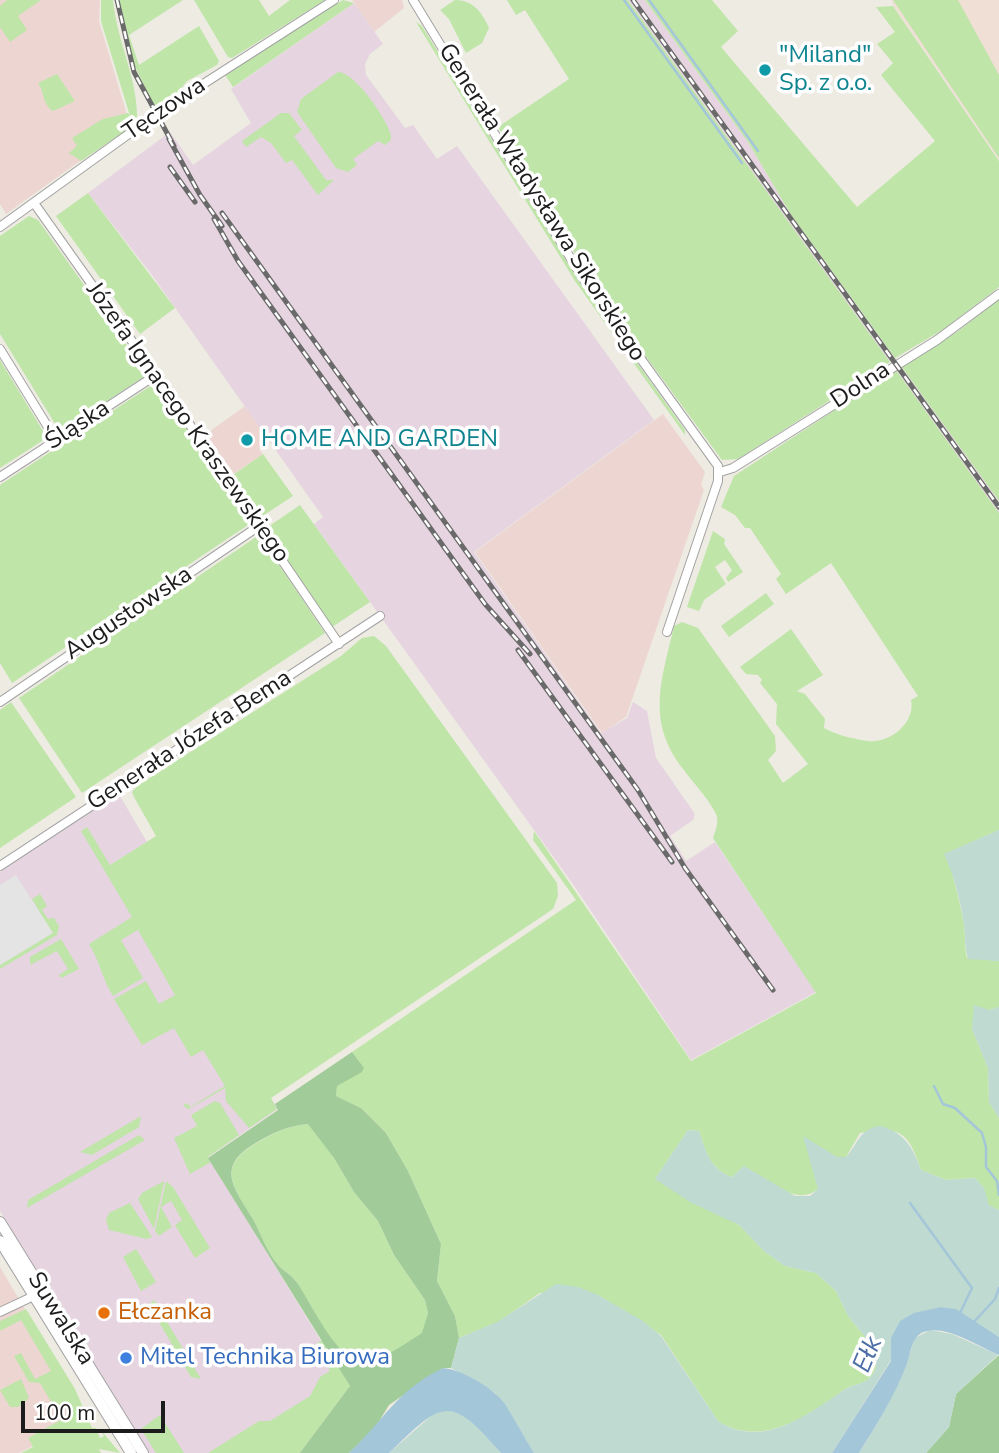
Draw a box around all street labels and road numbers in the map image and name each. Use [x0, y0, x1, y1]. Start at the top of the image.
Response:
street label: Generała Władysława Sikorskiego [431, 39, 651, 367]
street label: Tęczowa [118, 72, 212, 148]
street label: Józefa Ignacego Kraszewskiego [79, 277, 295, 569]
street label: Dolna [826, 356, 896, 416]
street label: Śląska [40, 395, 116, 457]
street label: Augustowska [60, 561, 198, 667]
street label: Generała Józefa Bema [83, 664, 297, 818]
street label: Suwalska [20, 1267, 100, 1371]

